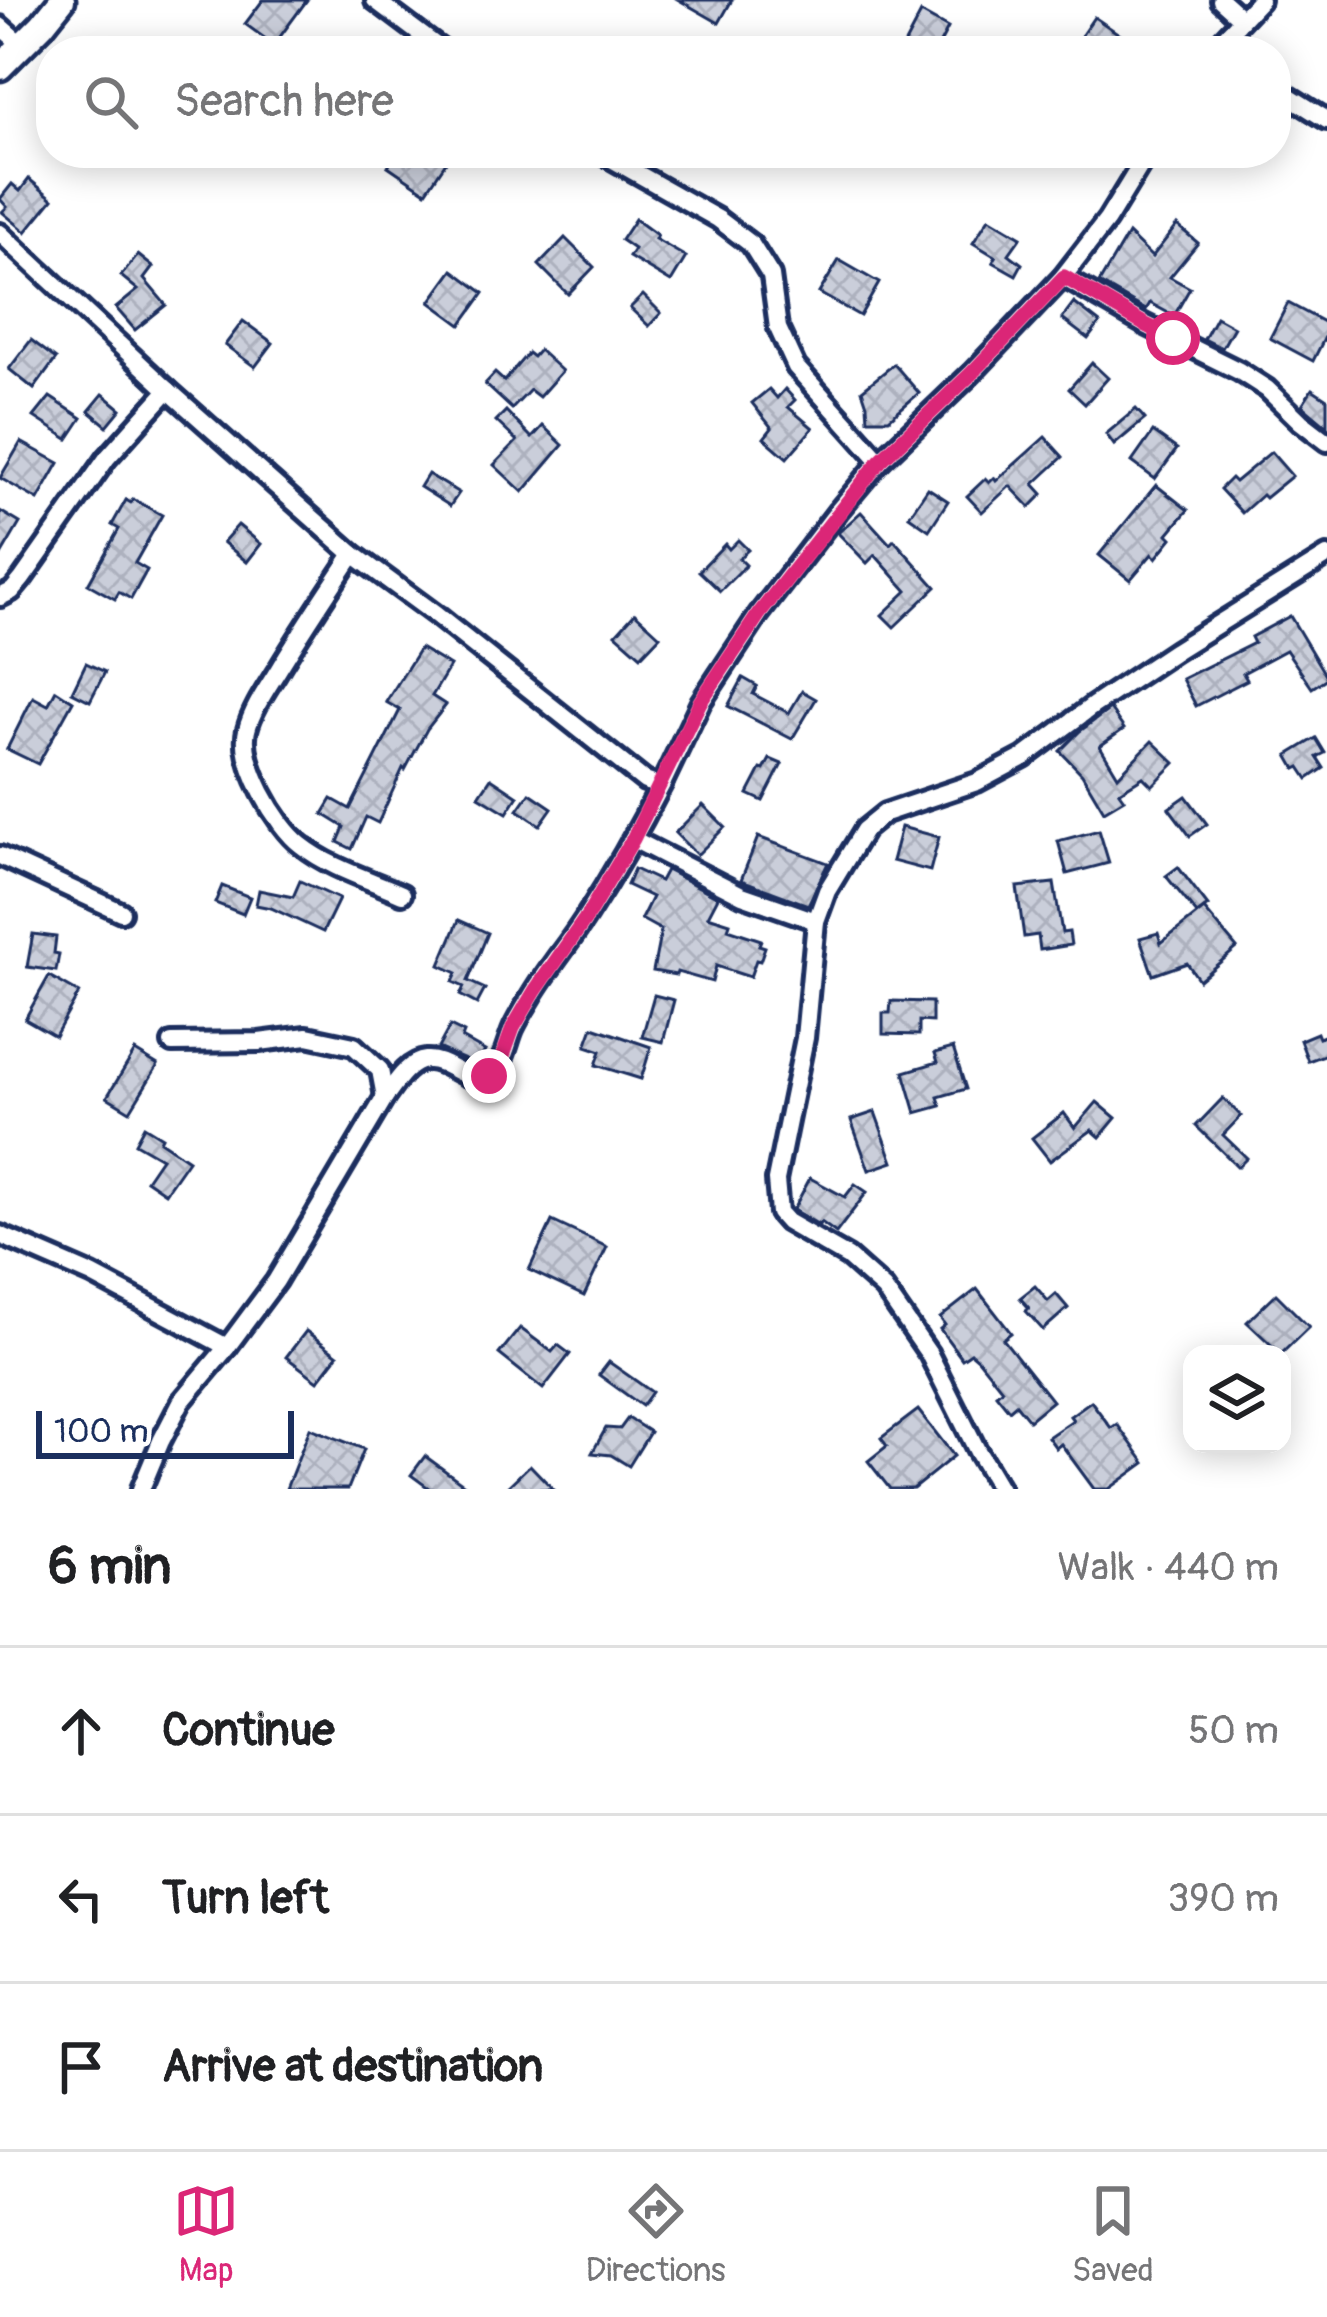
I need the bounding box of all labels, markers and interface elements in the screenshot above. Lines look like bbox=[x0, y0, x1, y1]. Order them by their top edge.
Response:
search box bbox=[36, 36, 1291, 168]
icon: search bbox=[78, 69, 144, 135]
text: Search here bbox=[174, 74, 394, 130]
route start bbox=[1146, 311, 1200, 365]
route end bbox=[462, 1049, 516, 1103]
map controls bbox=[1183, 1345, 1291, 1453]
button: layers bbox=[1183, 1345, 1291, 1453]
scale bar bbox=[36, 1405, 294, 1458]
text: 100 m bbox=[54, 1411, 148, 1452]
text: 6 min bbox=[48, 1535, 171, 1599]
text: Walk · 440 m bbox=[1058, 1543, 1279, 1592]
icon: ahead bbox=[48, 1698, 114, 1764]
text: Continue bbox=[162, 1703, 335, 1759]
text: 50 m bbox=[1188, 1706, 1279, 1755]
icon: left bbox=[48, 1866, 114, 1932]
text: Turn left bbox=[162, 1871, 329, 1927]
text: 390 m bbox=[1167, 1874, 1279, 1923]
icon: arrive bbox=[48, 2034, 114, 2100]
text: Arrive at destination bbox=[162, 2039, 543, 2095]
tab: Map bbox=[173, 2178, 239, 2291]
tab: Directions bbox=[586, 2178, 726, 2291]
tab: Saved bbox=[1072, 2178, 1154, 2291]

